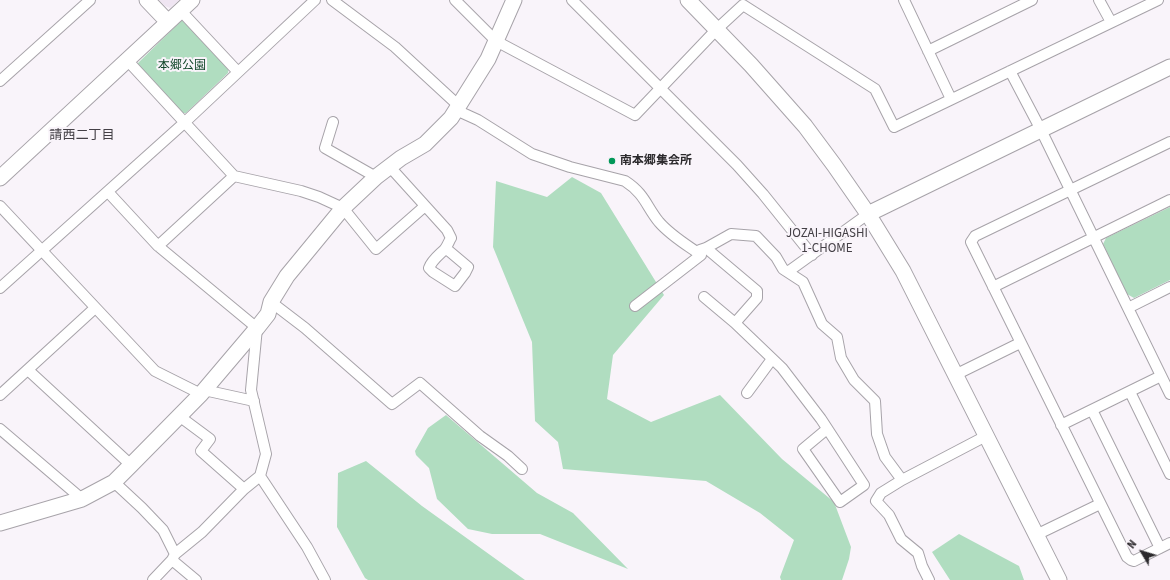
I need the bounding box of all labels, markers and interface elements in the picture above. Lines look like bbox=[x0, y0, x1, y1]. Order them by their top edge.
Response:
park label: 本郷公園 bbox=[158, 59, 206, 73]
district label: 請西二丁目 bbox=[50, 128, 114, 144]
place label: 南本郷集会所 bbox=[620, 154, 692, 168]
marker: 南本郷集会所 bbox=[607, 156, 617, 166]
district label: JOZAI-HIGASHI 1-CHOME bbox=[780, 226, 874, 257]
north arrow bbox=[1122, 532, 1162, 572]
text: N bbox=[1124, 537, 1140, 552]

